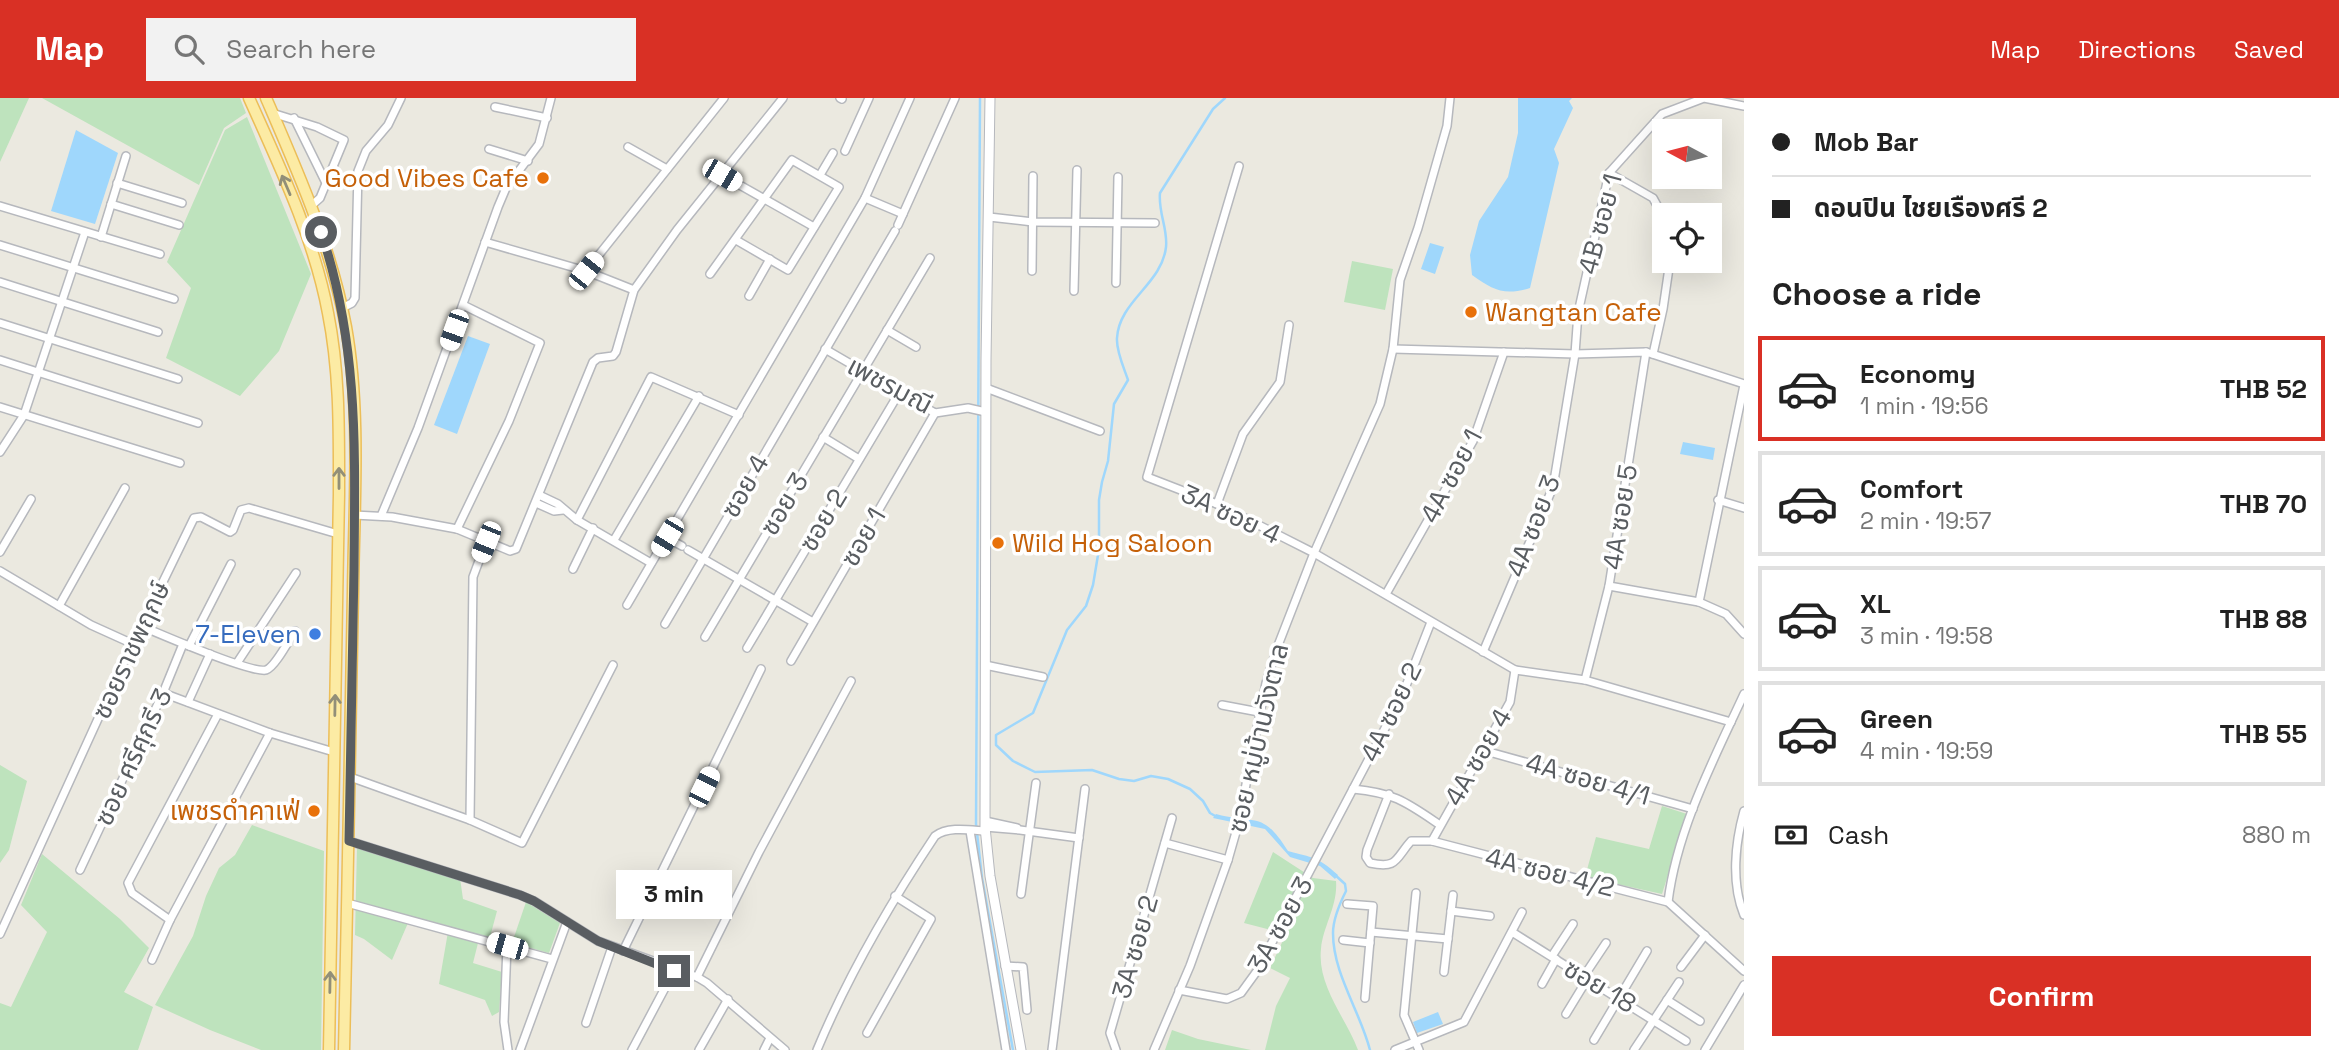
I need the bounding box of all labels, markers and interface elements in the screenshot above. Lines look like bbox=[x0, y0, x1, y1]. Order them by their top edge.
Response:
search box bbox=[146, 18, 636, 81]
text: Map bbox=[35, 28, 104, 70]
icon: search bbox=[170, 30, 208, 68]
text: Search here bbox=[226, 32, 376, 66]
text: Map bbox=[1990, 34, 2040, 65]
text: Directions bbox=[2078, 34, 2196, 65]
text: Saved bbox=[2234, 34, 2304, 65]
north arrow bbox=[1652, 119, 1722, 189]
map controls bbox=[1652, 119, 1722, 273]
text: Mob Bar bbox=[1814, 125, 1919, 159]
car bbox=[699, 155, 746, 195]
place label: Good Vibes Cafe bbox=[325, 161, 529, 195]
marker: Good Vibes Cafe bbox=[535, 170, 551, 186]
street label: 4B ซอย 1 bbox=[1570, 170, 1630, 278]
one-way arrow bbox=[279, 174, 292, 196]
text: ดอนปิน ไชยเรืองศรี 2 bbox=[1814, 191, 2048, 225]
button: locate bbox=[1652, 203, 1722, 273]
route start bbox=[305, 216, 337, 248]
car bbox=[565, 248, 608, 294]
text: Choose a ride bbox=[1772, 274, 1982, 314]
place label: Wangtan Cafe bbox=[1485, 295, 1662, 329]
marker: Wangtan Cafe bbox=[1463, 304, 1479, 320]
car bbox=[437, 307, 472, 353]
street label: เพชรมณี bbox=[841, 348, 939, 422]
icon: car bbox=[1776, 357, 1839, 420]
text: Economy bbox=[1860, 357, 1976, 391]
text: THB 52 bbox=[2220, 372, 2307, 406]
text: 1 min · 19:56 bbox=[1860, 391, 1989, 421]
street label: 4A ซอย 1 bbox=[1412, 423, 1490, 529]
street label: ซอย 4 bbox=[713, 448, 777, 524]
street label: 4A ซอย 5 bbox=[1595, 462, 1645, 572]
street label: ซอย 3 bbox=[752, 466, 816, 542]
one-way arrow bbox=[332, 467, 346, 490]
street label: 4A ซอย 3 bbox=[1498, 470, 1568, 582]
icon: car bbox=[1776, 472, 1839, 535]
text: Comfort bbox=[1860, 472, 1963, 506]
street label: 3A ซอย 4 bbox=[1176, 476, 1286, 552]
street label: ซอย 2 bbox=[791, 482, 855, 558]
text: THB 70 bbox=[2220, 487, 2307, 521]
street label: ซอย 1 bbox=[833, 501, 893, 573]
text: 2 min · 19:57 bbox=[1860, 506, 1991, 536]
car bbox=[648, 514, 687, 560]
car bbox=[469, 519, 504, 565]
place label: Wild Hog Saloon bbox=[1012, 526, 1213, 560]
marker: Wild Hog Saloon bbox=[990, 535, 1006, 551]
street label: ซอยราชพฤกษ์ bbox=[84, 576, 178, 724]
icon: car bbox=[1776, 587, 1839, 650]
text: XL bbox=[1860, 587, 1891, 621]
text: THB 88 bbox=[2220, 602, 2307, 636]
place label: 7-Eleven bbox=[195, 617, 301, 651]
text: 3 min · 19:58 bbox=[1860, 621, 1993, 651]
marker: 7-Eleven bbox=[307, 626, 323, 642]
street label: ซอย หมู่บ้านวังตาล bbox=[1220, 640, 1296, 836]
street label: 4A ซอย 2 bbox=[1352, 657, 1430, 767]
street label: ซอย ศรีศุกรี 3 bbox=[86, 683, 180, 831]
one-way arrow bbox=[328, 694, 342, 717]
street label: 4A ซอย 4 bbox=[1437, 702, 1519, 812]
icon: car bbox=[1776, 702, 1839, 765]
text: Green bbox=[1860, 702, 1933, 736]
text: THB 55 bbox=[2220, 717, 2307, 751]
text: 4 min · 19:59 bbox=[1860, 736, 1993, 766]
street label: 4A ซอย 4/1 bbox=[1522, 745, 1654, 813]
car bbox=[686, 764, 723, 810]
place label: เพชรดำคาเฟ่ bbox=[170, 794, 300, 828]
marker: เพชรดำคาเฟ่ bbox=[306, 803, 322, 819]
icon: cash bbox=[1772, 816, 1810, 854]
text: Cash bbox=[1828, 818, 1889, 852]
text: 880 m bbox=[2242, 820, 2311, 850]
street label: 4A ซอย 4/2 bbox=[1482, 840, 1618, 904]
callout: 3 min bbox=[616, 870, 732, 918]
street label: 3A ซอย 3 bbox=[1240, 871, 1320, 979]
text: 3 min bbox=[644, 879, 704, 909]
street label: 3A ซอย 2 bbox=[1104, 892, 1166, 1002]
car bbox=[484, 930, 531, 962]
street label: ซอย 18 bbox=[1558, 951, 1642, 1021]
route end bbox=[658, 955, 690, 987]
button: Confirm bbox=[1772, 956, 2311, 1036]
one-way arrow bbox=[323, 971, 337, 994]

